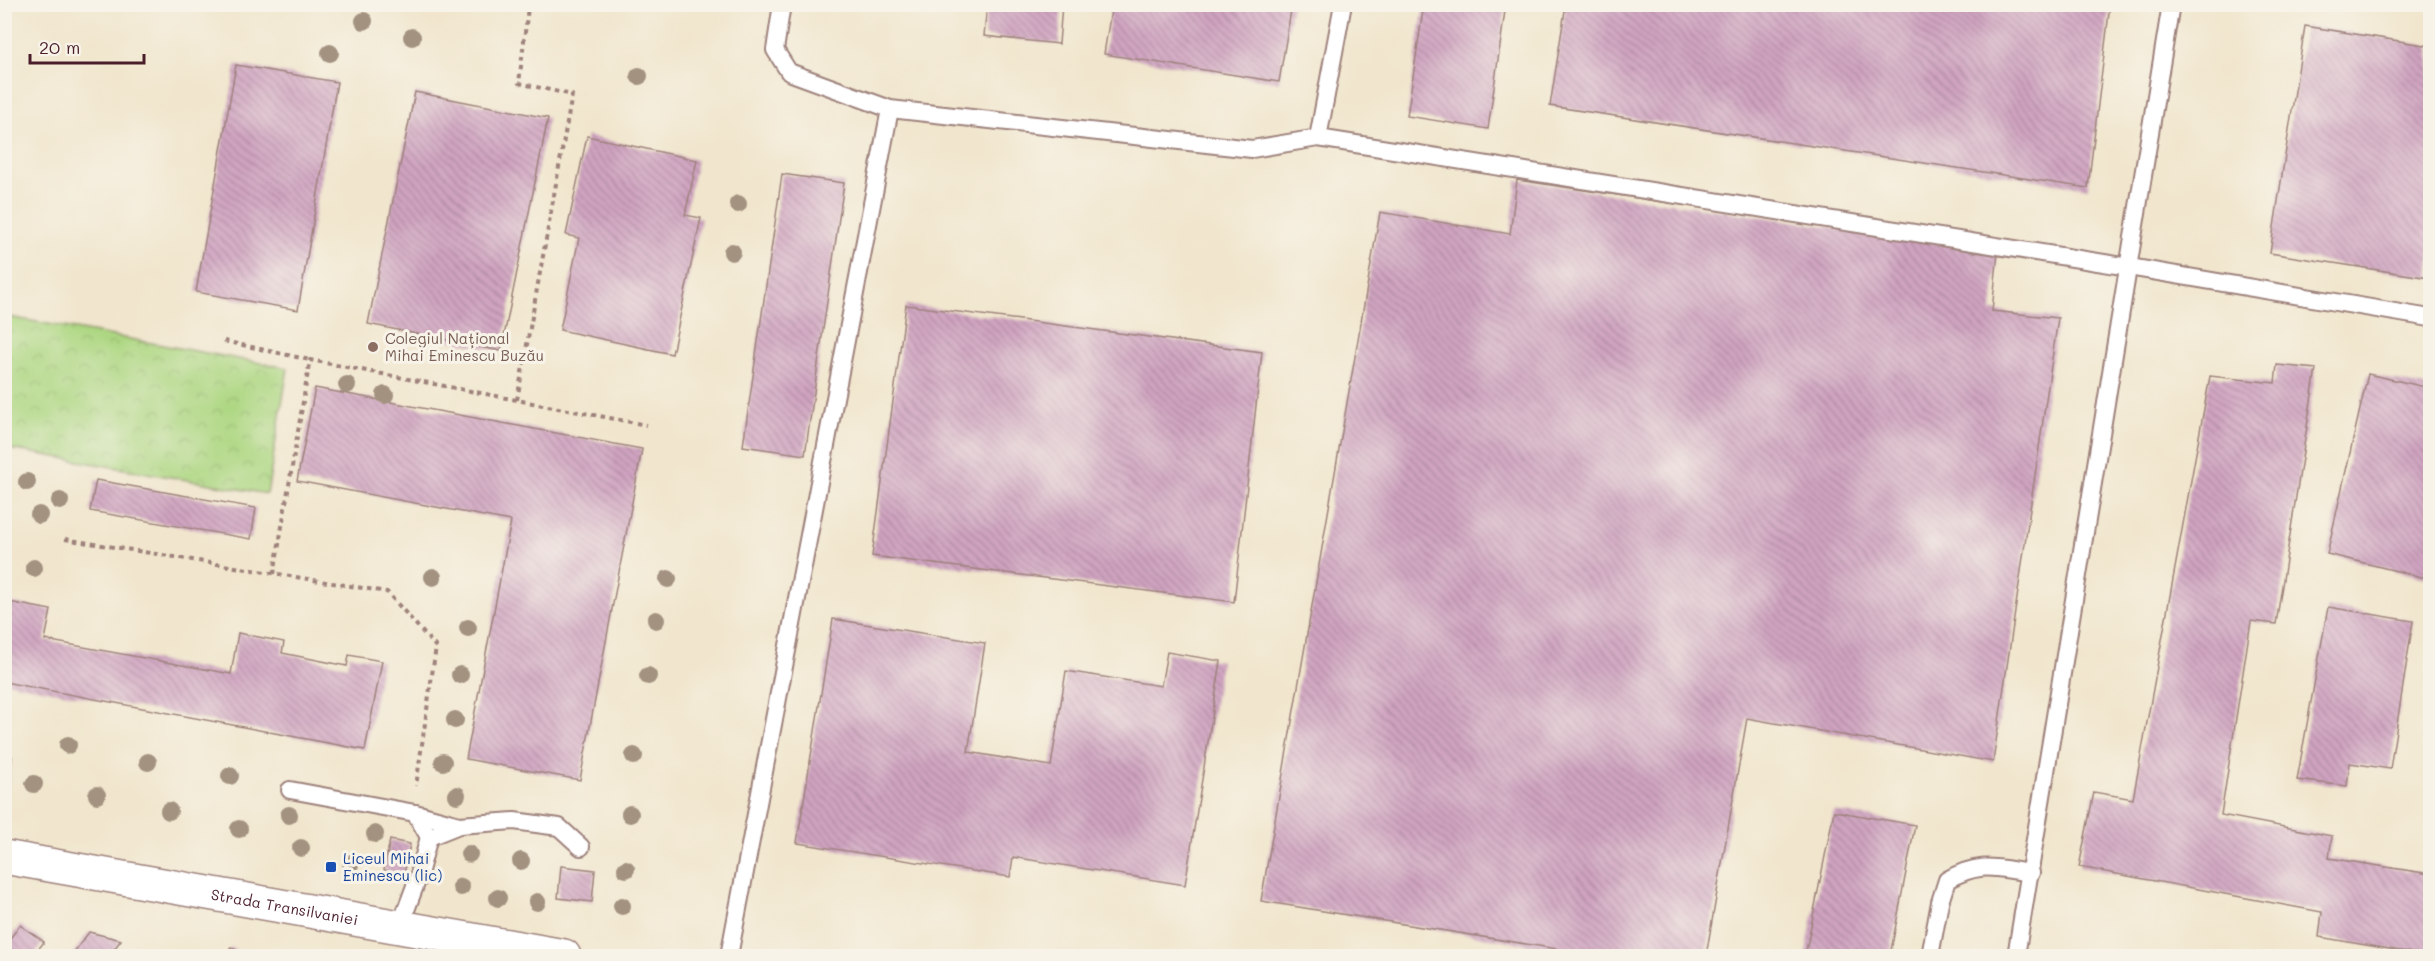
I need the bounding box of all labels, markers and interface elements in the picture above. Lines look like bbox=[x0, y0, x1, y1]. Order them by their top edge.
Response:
scale bar bbox=[30, 27, 144, 65]
text: 20 m bbox=[39, 35, 80, 59]
place label: Colegiul Național Mihai Eminescu Buzău bbox=[385, 328, 544, 365]
marker: Colegiul Național Mihai Eminescu Buzău bbox=[366, 340, 380, 354]
place label: Liceul Mihai Eminescu (lic) bbox=[343, 848, 442, 885]
marker: Liceul Mihai Eminescu (lic) bbox=[324, 860, 338, 874]
street label: Strada Transilvaniei bbox=[210, 884, 360, 929]

